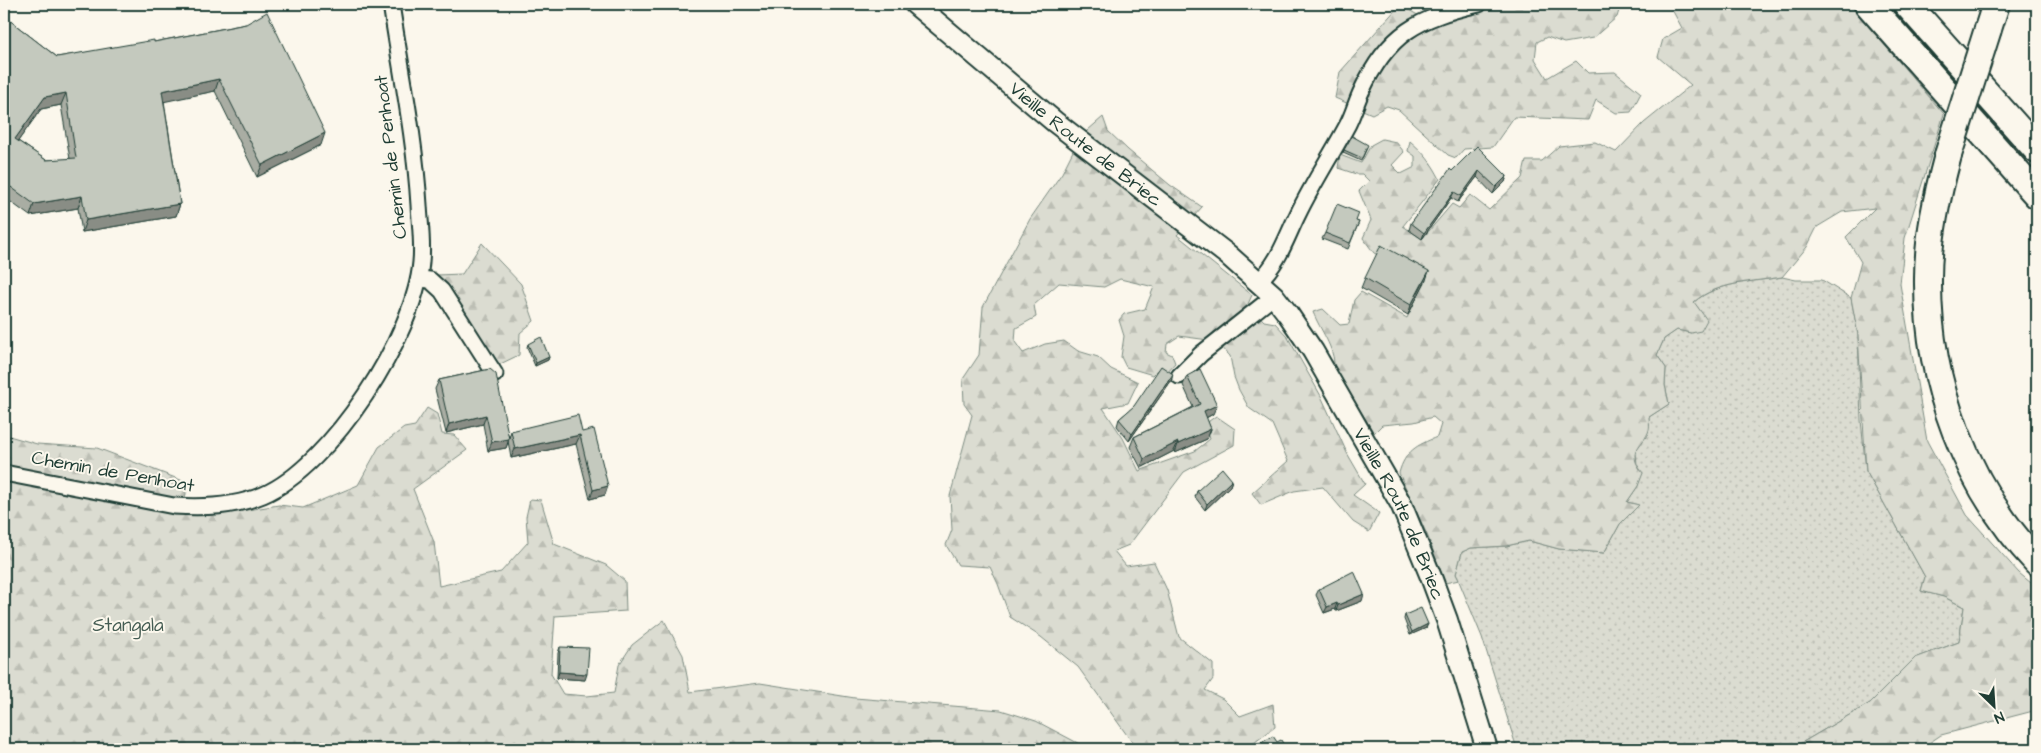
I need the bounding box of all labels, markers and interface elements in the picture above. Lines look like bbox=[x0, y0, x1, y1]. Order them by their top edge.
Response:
street label: Chemin de Penhoat bbox=[368, 73, 414, 240]
street label: Vieille Route de Briec bbox=[1003, 75, 1168, 213]
street label: Vieille Route de Briec bbox=[1346, 423, 1452, 604]
street label: Chemin de Penhoat bbox=[29, 444, 197, 500]
park label: Stangala bbox=[92, 612, 164, 640]
north arrow bbox=[1968, 680, 2018, 730]
text: N bbox=[1991, 706, 2007, 728]

